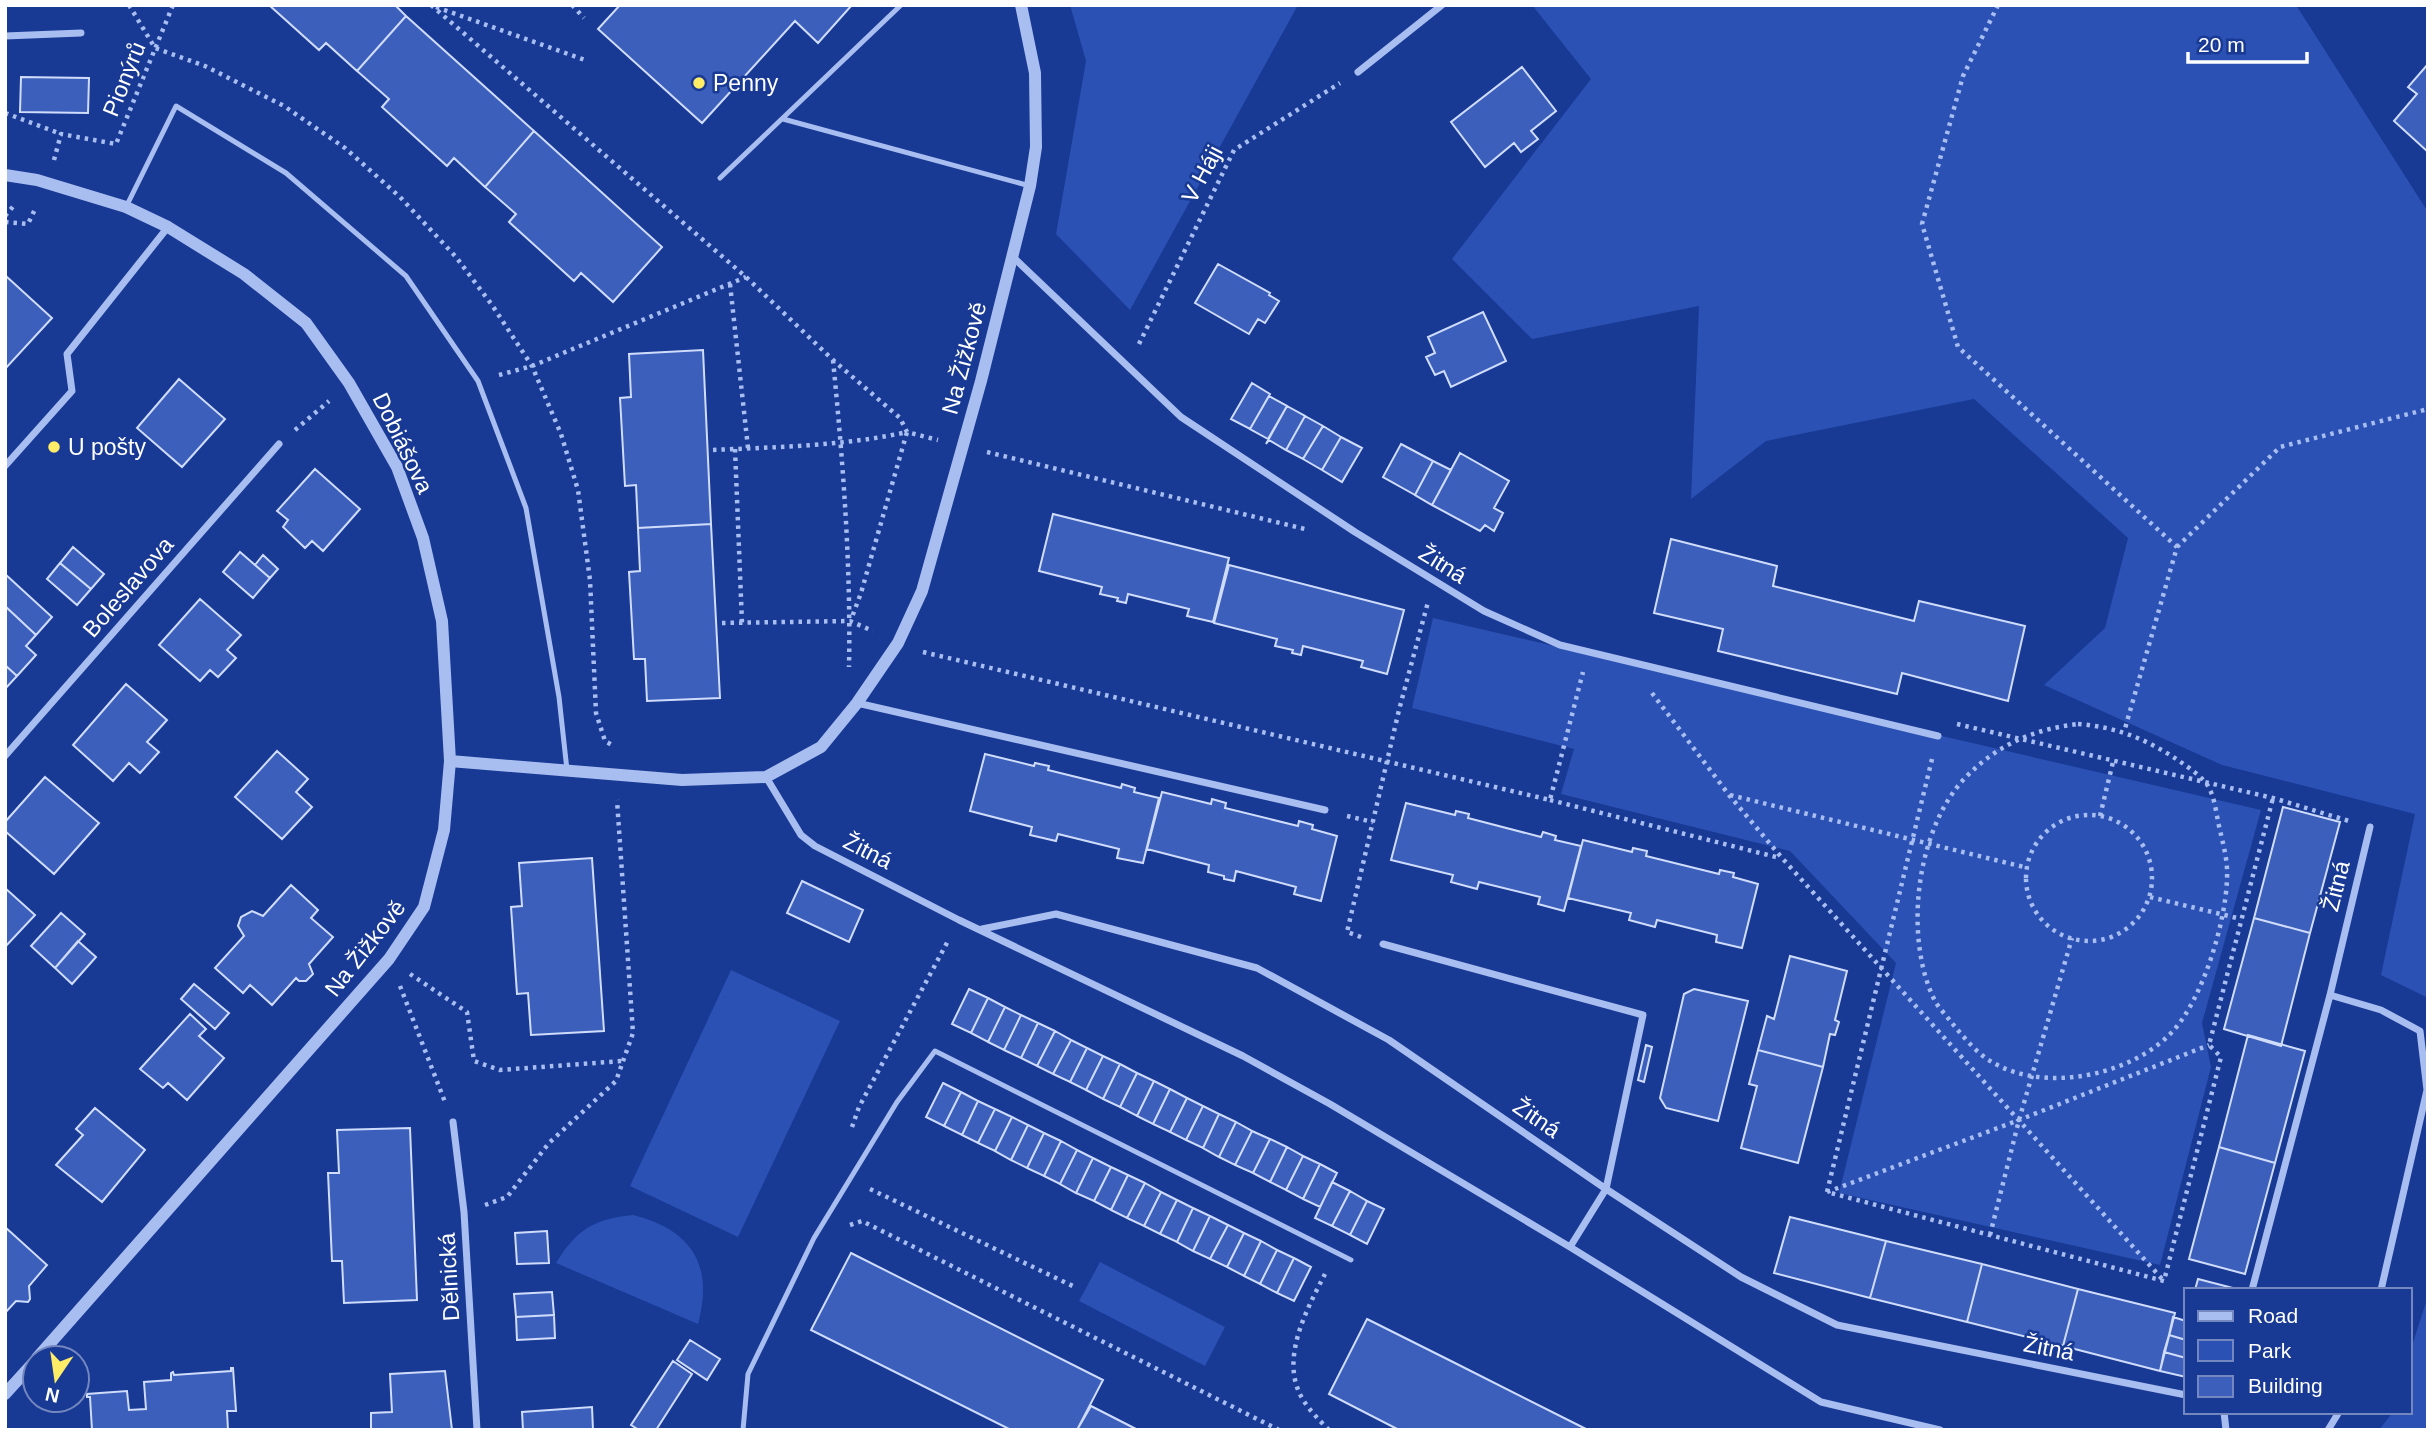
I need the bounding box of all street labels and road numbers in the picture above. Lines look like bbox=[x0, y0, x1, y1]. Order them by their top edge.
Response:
street label: Pionýrů bbox=[97, 38, 151, 120]
street label: V Háji bbox=[1176, 141, 1228, 207]
street label: Na Žižkově bbox=[937, 299, 991, 417]
street label: Dobiášova bbox=[367, 388, 439, 498]
street label: Boleslavova bbox=[78, 532, 179, 642]
street label: Žitná bbox=[1414, 539, 1472, 589]
street label: Žitná bbox=[839, 828, 897, 874]
street label: Žitná bbox=[2317, 858, 2355, 914]
street label: Na Žižkově bbox=[319, 895, 411, 1001]
street label: Žitná bbox=[1509, 1093, 1566, 1143]
street label: Dělnická bbox=[434, 1232, 464, 1322]
street label: Žitná bbox=[2021, 1330, 2077, 1366]

